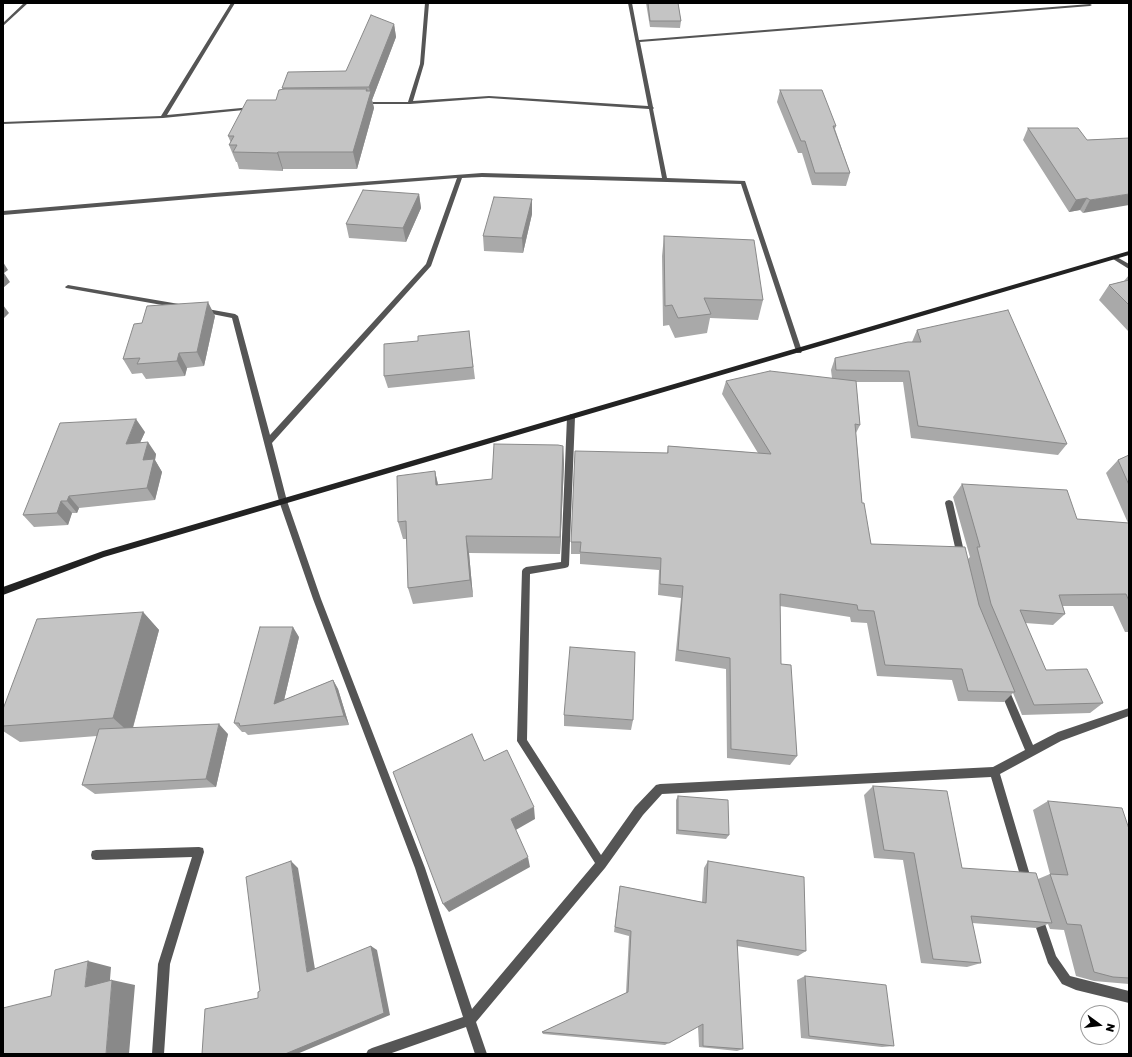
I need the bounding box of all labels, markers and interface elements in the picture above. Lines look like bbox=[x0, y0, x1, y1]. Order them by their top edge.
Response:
north arrow bbox=[1080, 1005, 1120, 1045]
text: N bbox=[1104, 1022, 1118, 1034]

